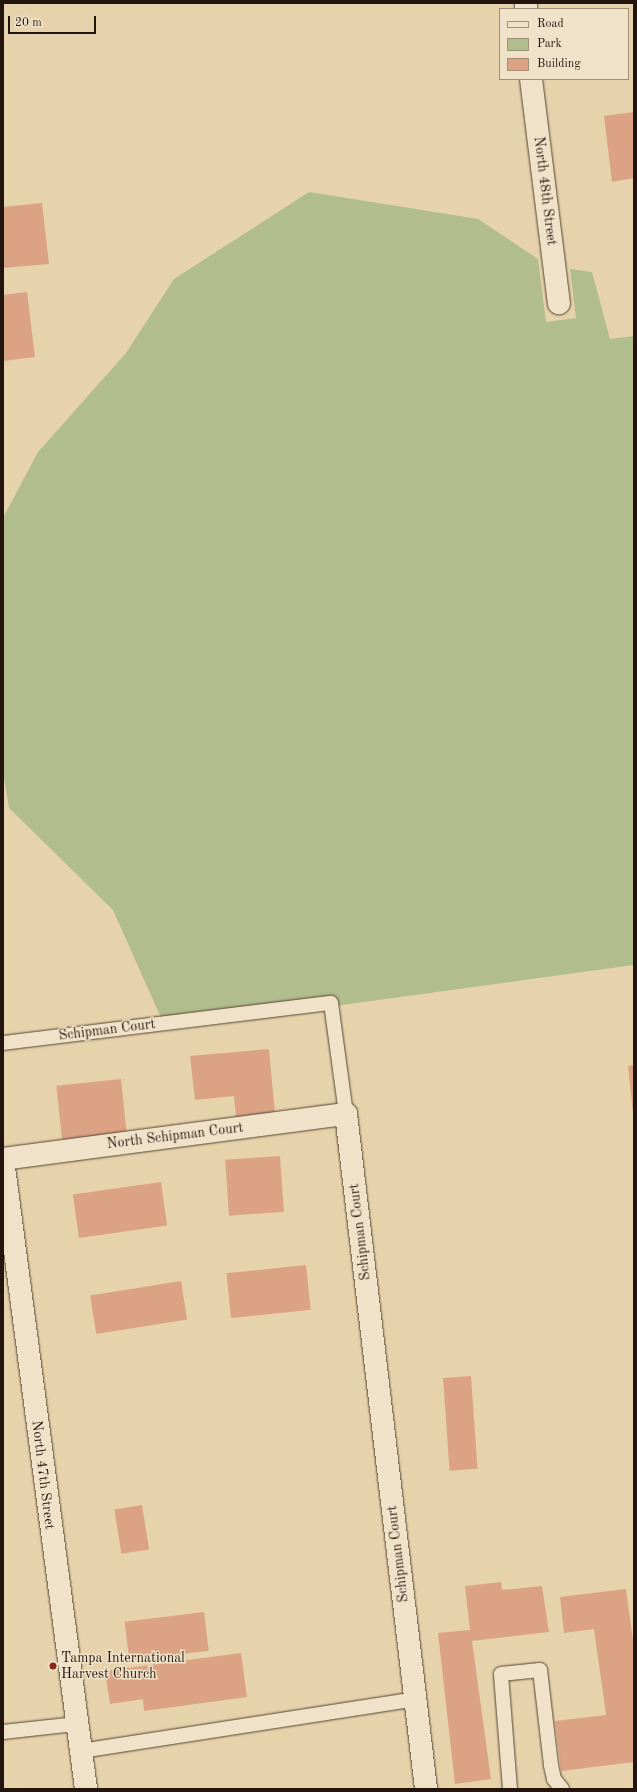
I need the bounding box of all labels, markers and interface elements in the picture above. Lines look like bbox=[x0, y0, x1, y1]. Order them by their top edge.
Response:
scale bar bbox=[10, 8, 98, 34]
legend bbox=[499, 8, 629, 80]
text: 20 m bbox=[15, 17, 42, 29]
text: Road bbox=[537, 18, 564, 30]
text: Park bbox=[537, 38, 562, 50]
text: Building bbox=[537, 58, 581, 70]
street label: North 48th Street bbox=[530, 136, 560, 246]
street label: Schipman Court bbox=[58, 1016, 156, 1044]
street label: North Schipman Court bbox=[106, 1119, 244, 1153]
street label: Schipman Court bbox=[346, 1183, 374, 1281]
street label: North 47th Street bbox=[28, 1420, 58, 1530]
street label: Schipman Court bbox=[384, 1505, 412, 1603]
place label: Tampa International Harvest Church bbox=[61, 1650, 185, 1682]
marker: Tampa International Harvest Church bbox=[48, 1661, 58, 1671]

